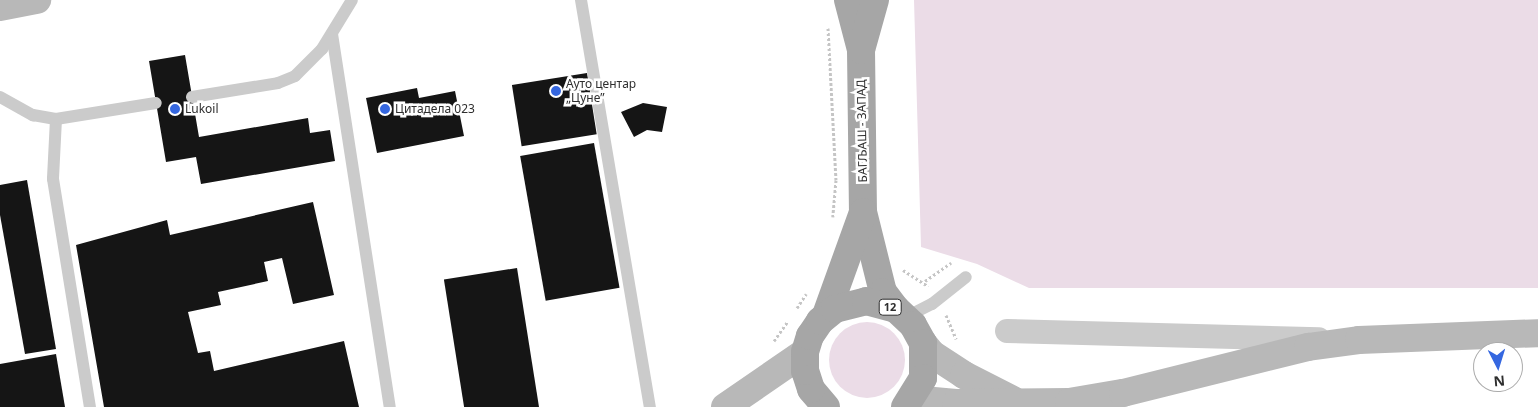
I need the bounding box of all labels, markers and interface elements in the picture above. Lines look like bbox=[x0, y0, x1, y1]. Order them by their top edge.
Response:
place label: Ауто центар „Цуне” bbox=[566, 77, 636, 105]
street label: БАГЉАШ - ЗАПАД bbox=[854, 79, 870, 183]
marker: Ауто центар „Цуне” bbox=[550, 85, 562, 97]
place label: Lukoil bbox=[185, 102, 219, 116]
place label: Цитадела 023 bbox=[395, 102, 475, 116]
marker: Lukoil bbox=[169, 103, 181, 115]
marker: Цитадела 023 bbox=[379, 103, 391, 115]
road number: 12 bbox=[878, 298, 902, 316]
north arrow bbox=[1473, 342, 1523, 392]
text: N bbox=[1493, 371, 1506, 391]

